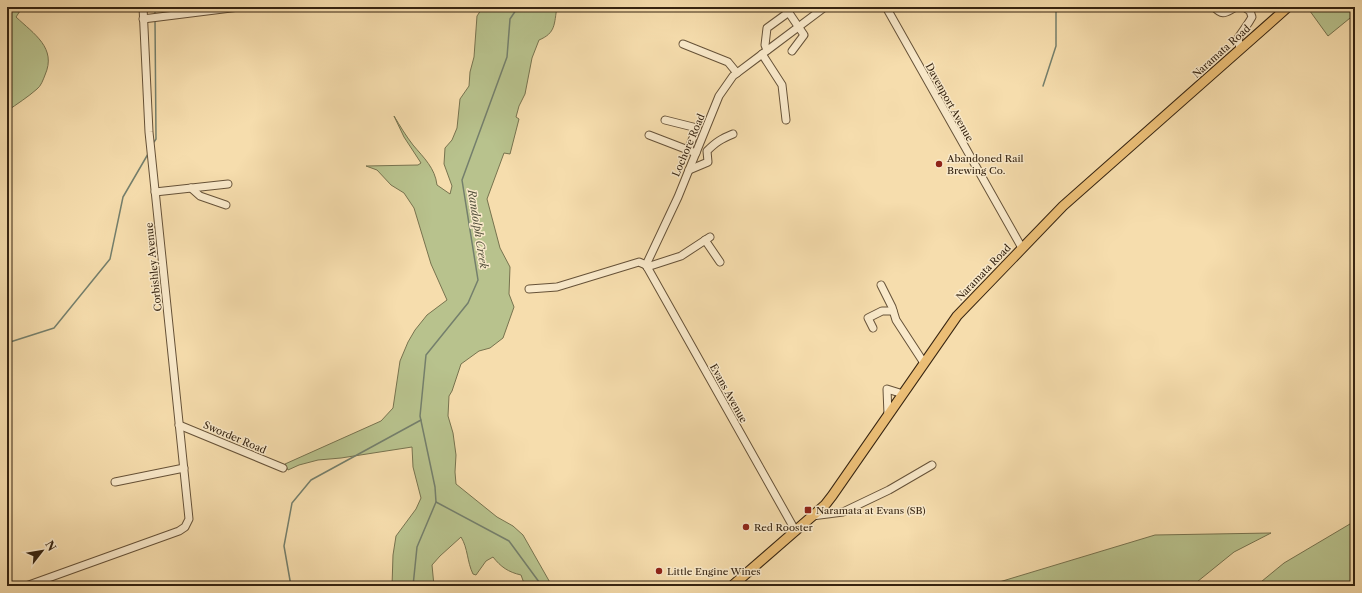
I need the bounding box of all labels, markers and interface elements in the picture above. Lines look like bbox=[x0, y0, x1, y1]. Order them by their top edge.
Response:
street label: Naramata Road bbox=[1190, 22, 1253, 81]
street label: Davenport Avenue bbox=[923, 61, 977, 144]
street label: Lochore Road bbox=[669, 112, 708, 179]
place label: Abandoned Rail Brewing Co. bbox=[946, 152, 1023, 177]
marker: Abandoned Rail Brewing Co. bbox=[934, 159, 944, 169]
water label: Randolph Creek bbox=[465, 187, 491, 270]
street label: Corbishley Avenue bbox=[142, 222, 165, 312]
street label: Naramata Road bbox=[953, 241, 1014, 303]
street label: Evans Avenue bbox=[707, 361, 750, 425]
street label: Sworder Road bbox=[201, 418, 268, 457]
place label: Naramata at Evans (SB) bbox=[816, 504, 925, 517]
marker: Naramata at Evans (SB) bbox=[803, 505, 813, 515]
place label: Red Rooster bbox=[754, 521, 814, 534]
marker: Red Rooster bbox=[741, 522, 751, 532]
north arrow bbox=[22, 531, 62, 571]
text: N bbox=[42, 538, 59, 554]
place label: Little Engine Wines bbox=[667, 565, 761, 578]
marker: Little Engine Wines bbox=[654, 566, 664, 576]

